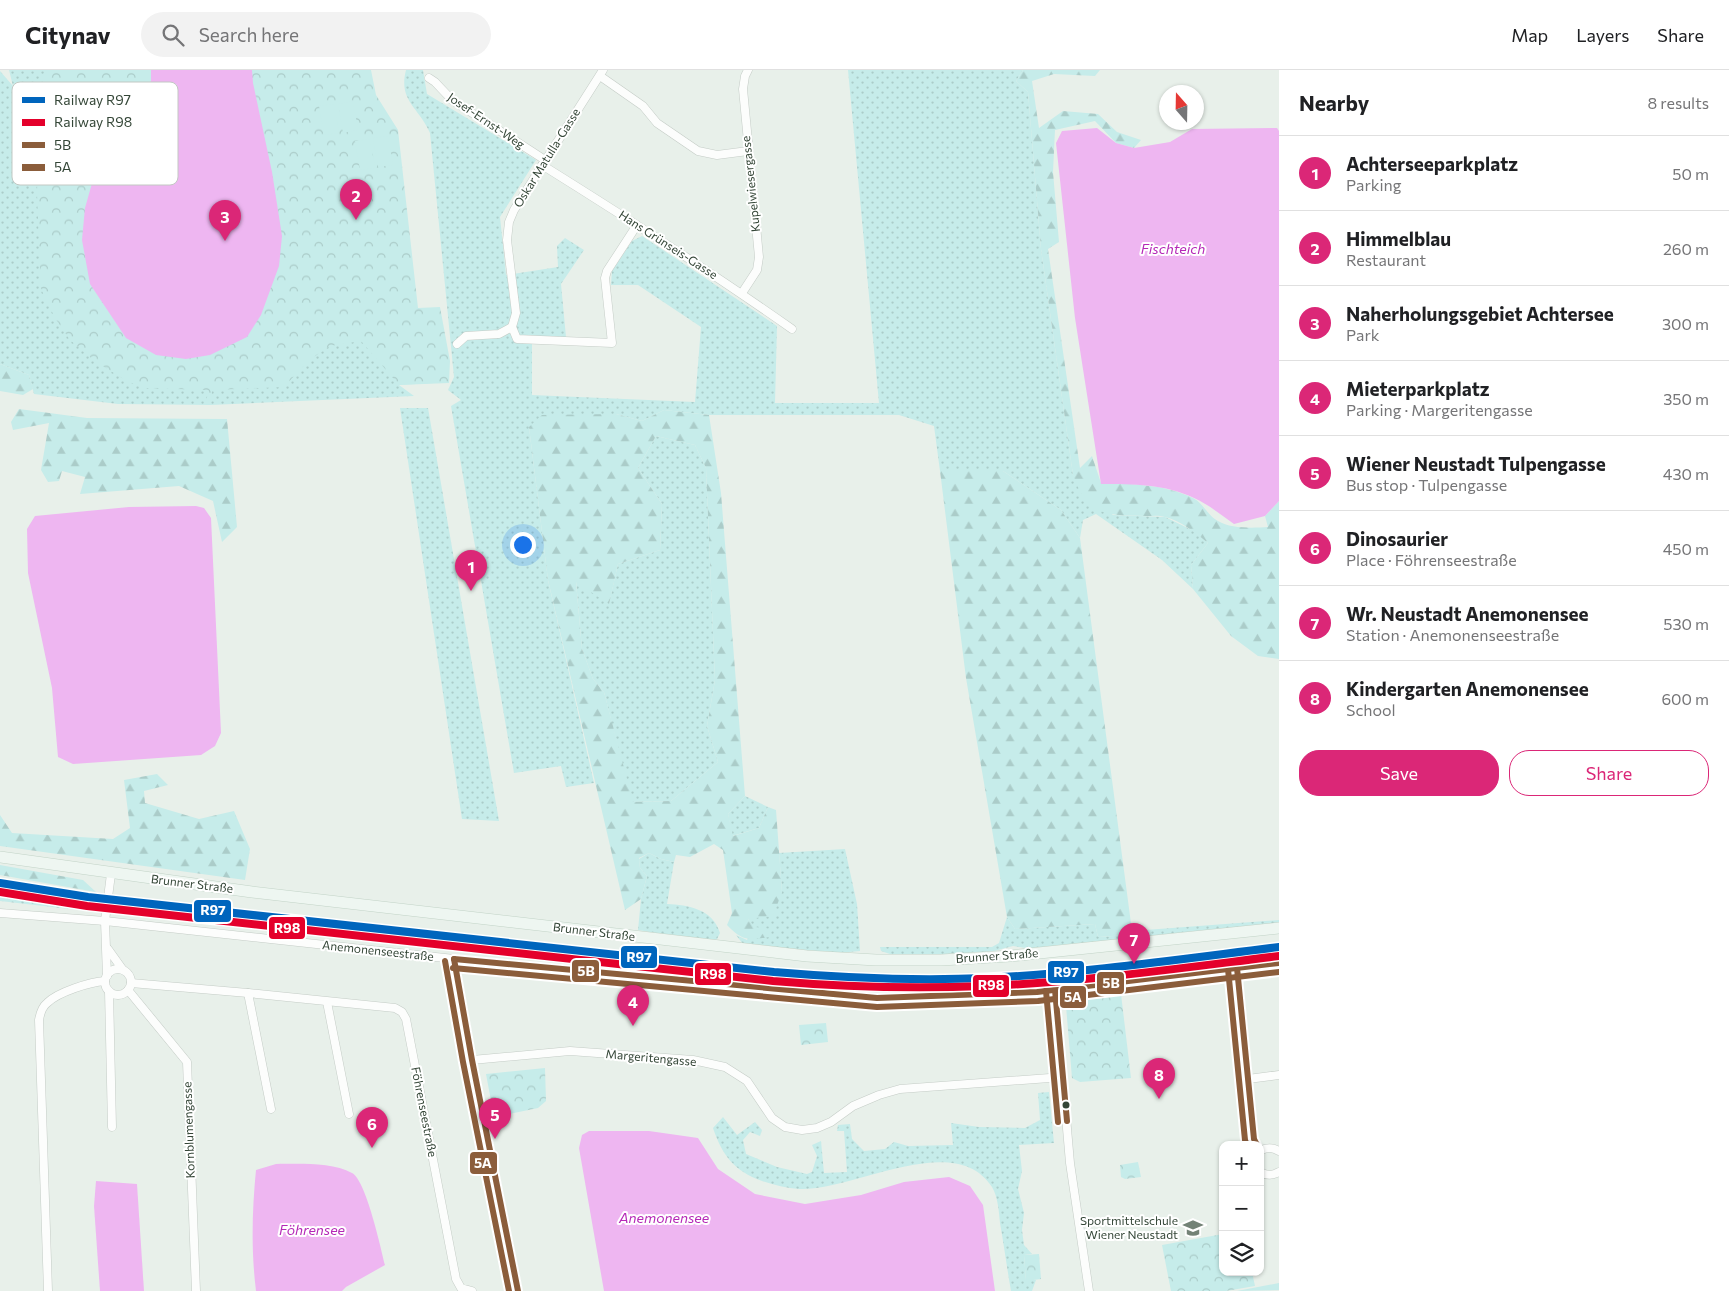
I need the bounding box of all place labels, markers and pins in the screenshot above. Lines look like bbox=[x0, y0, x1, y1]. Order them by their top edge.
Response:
pin: 2 bbox=[340, 179, 372, 220]
pin: 3 bbox=[209, 200, 241, 241]
pin: 1 bbox=[455, 550, 487, 591]
pin: 7 bbox=[1118, 923, 1150, 964]
pin: 4 bbox=[617, 985, 649, 1026]
pin: 8 bbox=[1143, 1058, 1175, 1099]
pin: 5 bbox=[479, 1098, 511, 1139]
unlabelled marker bbox=[1061, 1100, 1071, 1110]
pin: 6 bbox=[356, 1107, 388, 1148]
place label: Sportmittelschule Wiener Neustadt bbox=[1080, 1213, 1178, 1241]
school or university icon: Sportmittelschule Wiener Neustadt bbox=[1182, 1217, 1204, 1239]

